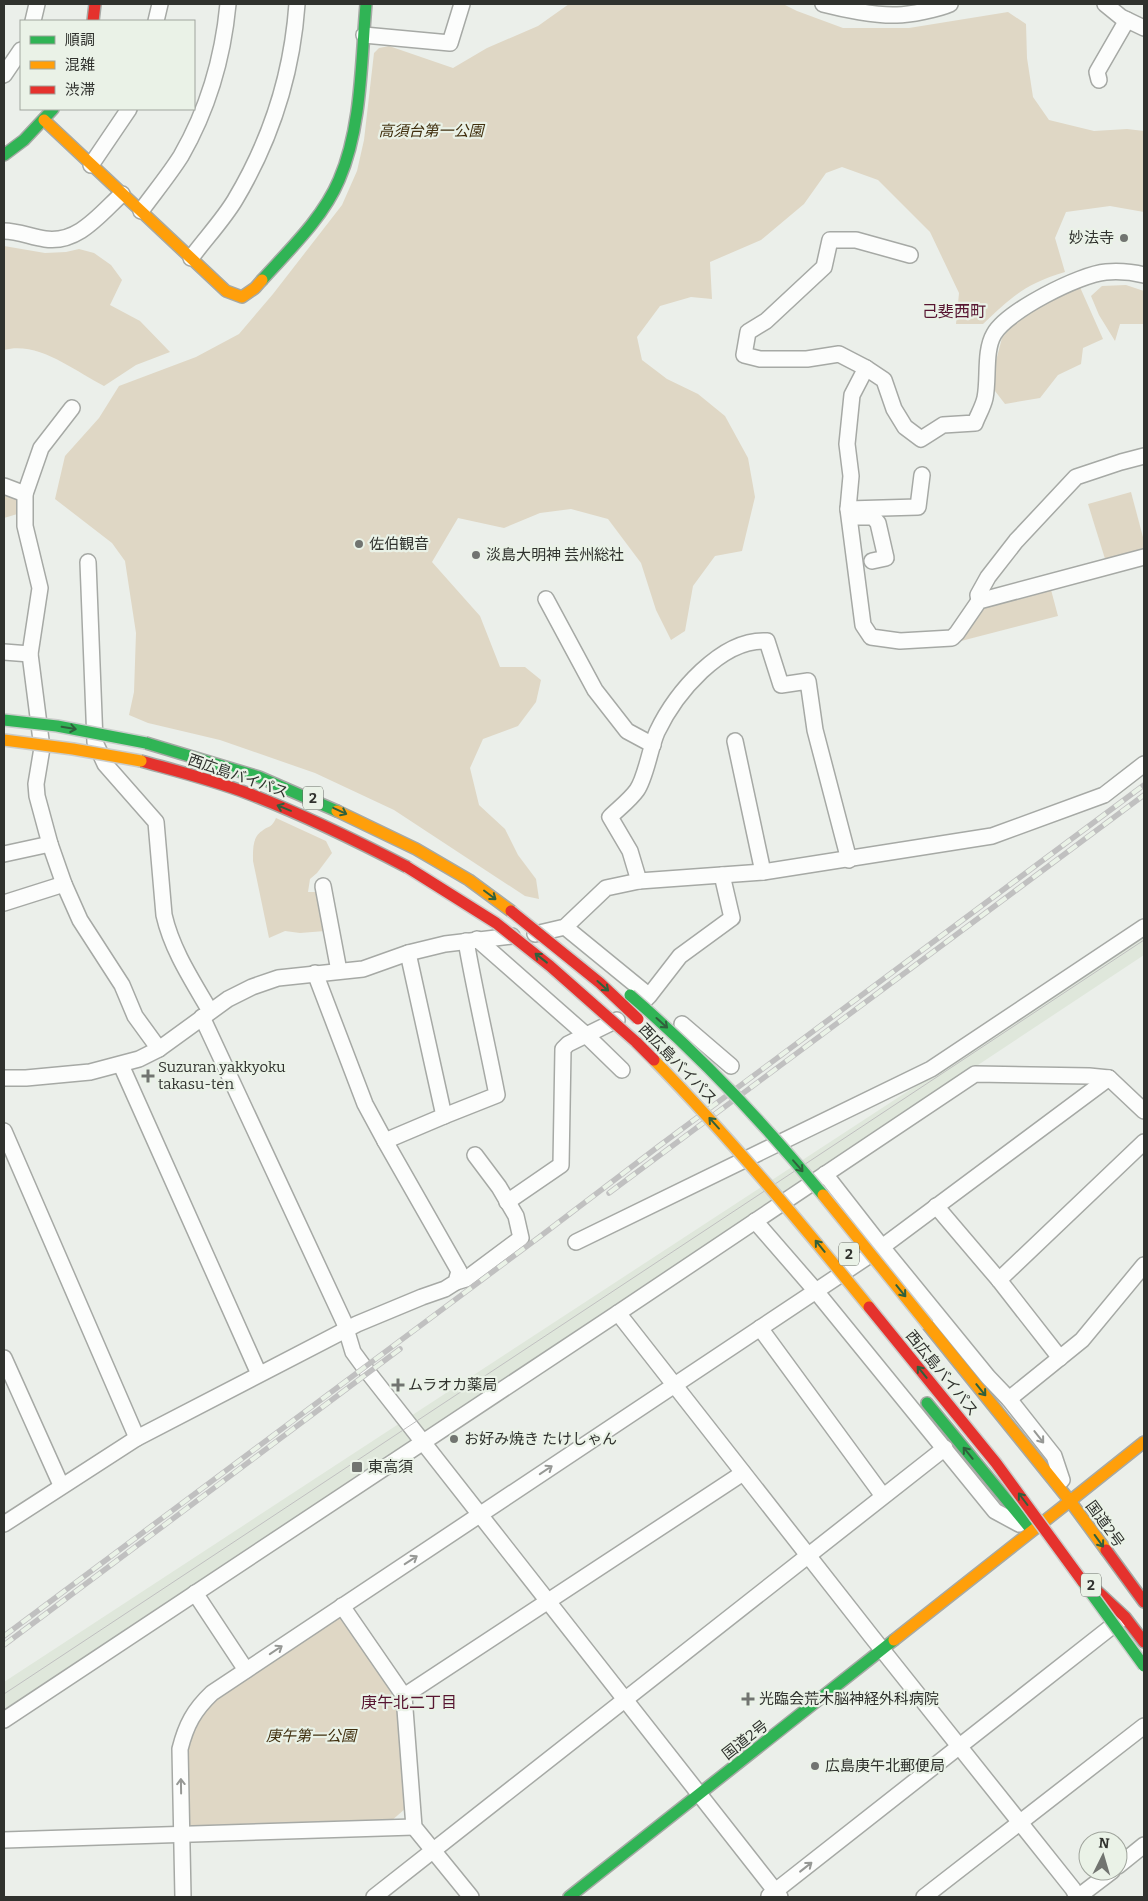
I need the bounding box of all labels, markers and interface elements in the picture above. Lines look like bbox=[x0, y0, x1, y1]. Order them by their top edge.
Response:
legend bbox=[20, 20, 195, 110]
text: 順調 bbox=[65, 31, 95, 49]
text: 混雑 bbox=[65, 56, 95, 74]
text: 渋滞 bbox=[65, 81, 95, 99]
park label: 高須台第一公園 bbox=[378, 122, 485, 140]
place label: 妙法寺 bbox=[1069, 229, 1114, 247]
marker: 妙法寺 bbox=[1118, 232, 1130, 244]
district label: 己斐西町 bbox=[922, 302, 986, 321]
place label: 佐伯観音 bbox=[369, 535, 429, 553]
marker: 佐伯観音 bbox=[353, 538, 365, 550]
place label: 淡島大明神 芸州総社 bbox=[486, 546, 624, 564]
marker: 淡島大明神 芸州総社 bbox=[470, 549, 482, 561]
one-way arrow bbox=[61, 724, 77, 734]
street label: 西広島バイパス bbox=[186, 750, 290, 802]
road number: 2 bbox=[303, 786, 323, 810]
one-way arrow bbox=[277, 803, 292, 812]
one-way arrow bbox=[332, 807, 347, 816]
one-way arrow bbox=[483, 890, 496, 901]
one-way arrow bbox=[534, 953, 547, 964]
one-way arrow bbox=[596, 980, 609, 992]
one-way arrow bbox=[656, 1017, 669, 1029]
street label: 西広島バイパス bbox=[635, 1020, 721, 1108]
place label: Suzuran yakkyoku takasu-ten bbox=[158, 1058, 286, 1093]
marker: Suzuran yakkyoku takasu-ten bbox=[142, 1070, 154, 1082]
one-way arrow bbox=[708, 1117, 719, 1130]
one-way arrow bbox=[792, 1159, 803, 1172]
one-way arrow bbox=[814, 1240, 825, 1253]
road number: 2 bbox=[839, 1242, 859, 1266]
one-way arrow bbox=[896, 1285, 907, 1298]
street label: 西広島バイパス bbox=[902, 1327, 982, 1419]
one-way arrow bbox=[917, 1366, 928, 1379]
place label: ムラオカ薬局 bbox=[408, 1376, 497, 1394]
marker: ムラオカ薬局 bbox=[392, 1379, 404, 1391]
one-way arrow bbox=[975, 1383, 986, 1396]
place label: お好み焼き たけしゃん bbox=[464, 1430, 617, 1448]
one-way arrow bbox=[1033, 1430, 1044, 1443]
marker: お好み焼き たけしゃん bbox=[448, 1433, 460, 1445]
one-way arrow bbox=[963, 1447, 974, 1460]
place label: 東高須 bbox=[368, 1458, 413, 1476]
marker: 東高須 bbox=[350, 1460, 364, 1474]
one-way arrow bbox=[539, 1465, 553, 1475]
one-way arrow bbox=[1018, 1493, 1029, 1506]
street label: 国道2号 bbox=[1082, 1497, 1128, 1551]
one-way arrow bbox=[1094, 1534, 1104, 1548]
one-way arrow bbox=[404, 1555, 418, 1565]
road number: 2 bbox=[1081, 1574, 1101, 1596]
one-way arrow bbox=[268, 1645, 282, 1655]
place label: 光臨会荒木脳神経外科病院 bbox=[759, 1690, 939, 1708]
marker: 光臨会荒木脳神経外科病院 bbox=[741, 1692, 755, 1706]
district label: 庚午北二丁目 bbox=[361, 1693, 457, 1712]
street label: 国道2号 bbox=[719, 1717, 771, 1763]
park label: 庚午第一公園 bbox=[266, 1727, 358, 1745]
place label: 広島庚午北郵便局 bbox=[825, 1757, 945, 1775]
marker: 広島庚午北郵便局 bbox=[809, 1760, 821, 1772]
one-way arrow bbox=[176, 1779, 186, 1795]
north arrow bbox=[1078, 1831, 1128, 1881]
text: N bbox=[1098, 1835, 1110, 1853]
one-way arrow bbox=[799, 1862, 813, 1872]

